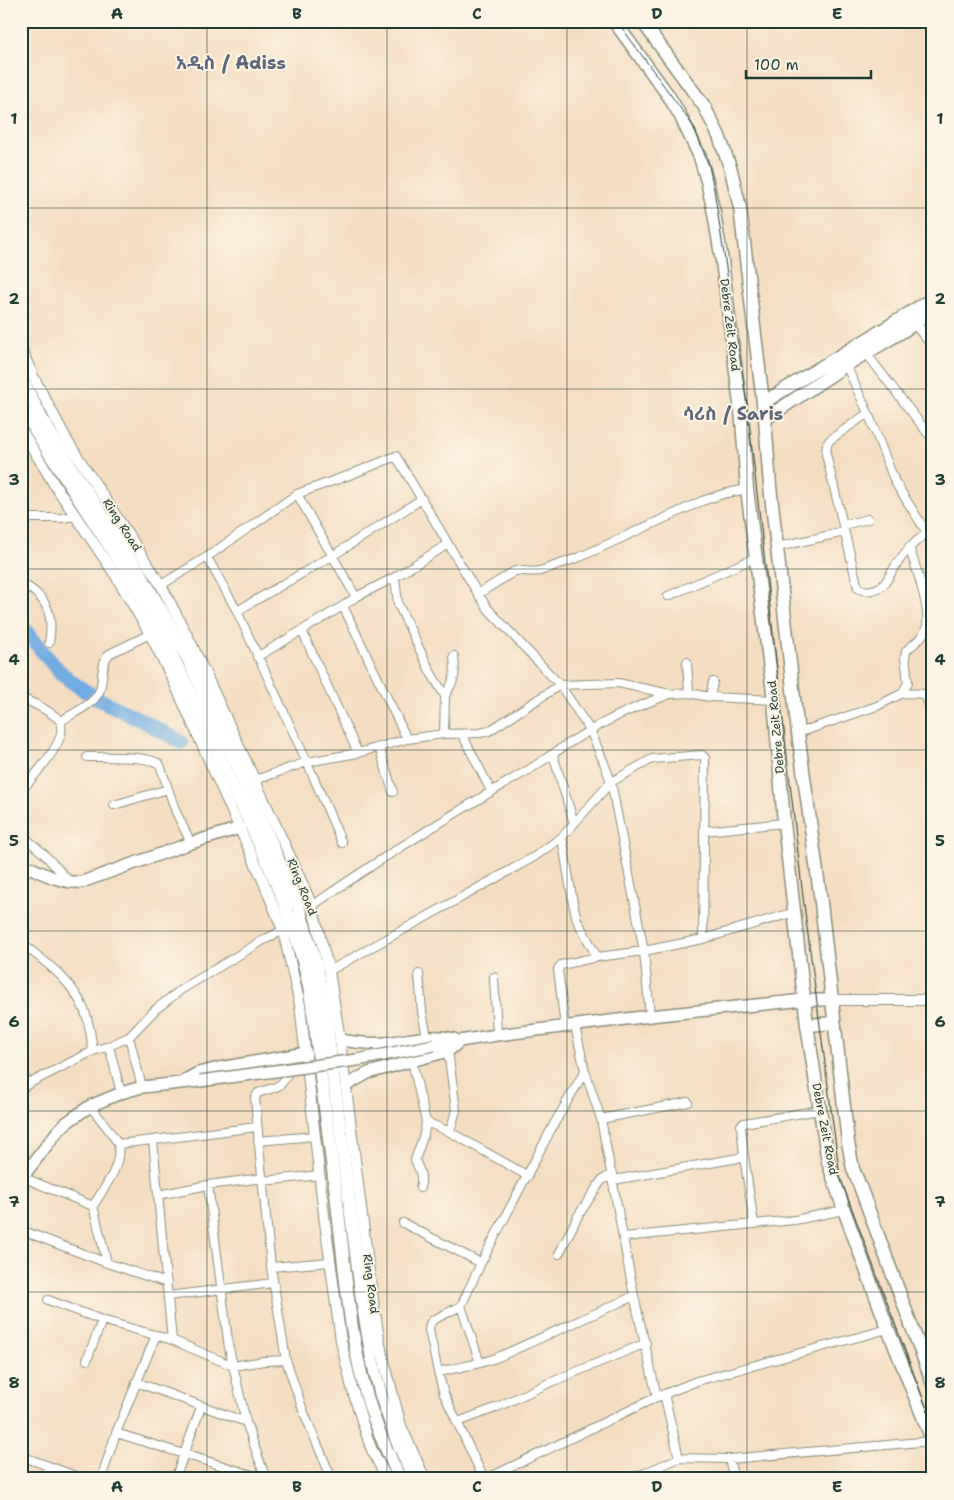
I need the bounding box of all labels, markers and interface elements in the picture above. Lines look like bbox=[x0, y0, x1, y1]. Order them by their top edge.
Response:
text: A bbox=[111, 3, 123, 24]
text: B bbox=[292, 3, 302, 24]
text: C bbox=[472, 3, 482, 24]
text: D bbox=[651, 3, 663, 24]
text: E bbox=[832, 3, 842, 24]
scale bar bbox=[746, 48, 872, 80]
district label: አዲስ / Adiss bbox=[176, 51, 286, 75]
text: 100 m bbox=[754, 55, 799, 75]
text: 1 bbox=[10, 108, 18, 129]
text: 1 bbox=[936, 108, 944, 129]
street label: Debre Zeit Road bbox=[716, 278, 744, 373]
text: 2 bbox=[8, 288, 20, 309]
text: 2 bbox=[934, 288, 946, 309]
district label: ሳሪስ / Saris bbox=[683, 402, 783, 426]
text: 3 bbox=[8, 469, 20, 490]
text: 3 bbox=[934, 469, 946, 490]
street label: Ring Road bbox=[99, 495, 145, 555]
text: 4 bbox=[8, 649, 20, 670]
text: 4 bbox=[934, 649, 946, 670]
street label: Debre Zeit Road bbox=[764, 679, 788, 774]
text: 5 bbox=[9, 830, 19, 851]
text: 5 bbox=[935, 830, 945, 851]
street label: Ring Road bbox=[283, 856, 321, 918]
text: 6 bbox=[8, 1011, 20, 1032]
text: 6 bbox=[934, 1011, 946, 1032]
street label: Debre Zeit Road bbox=[808, 1082, 842, 1177]
text: 7 bbox=[8, 1191, 20, 1212]
text: 7 bbox=[934, 1191, 946, 1212]
street label: Ring Road bbox=[359, 1253, 383, 1315]
text: 8 bbox=[8, 1372, 20, 1393]
text: 8 bbox=[934, 1372, 946, 1393]
text: A bbox=[111, 1476, 123, 1497]
text: B bbox=[292, 1476, 302, 1497]
text: C bbox=[472, 1476, 482, 1497]
text: D bbox=[651, 1476, 663, 1497]
text: E bbox=[832, 1476, 842, 1497]

